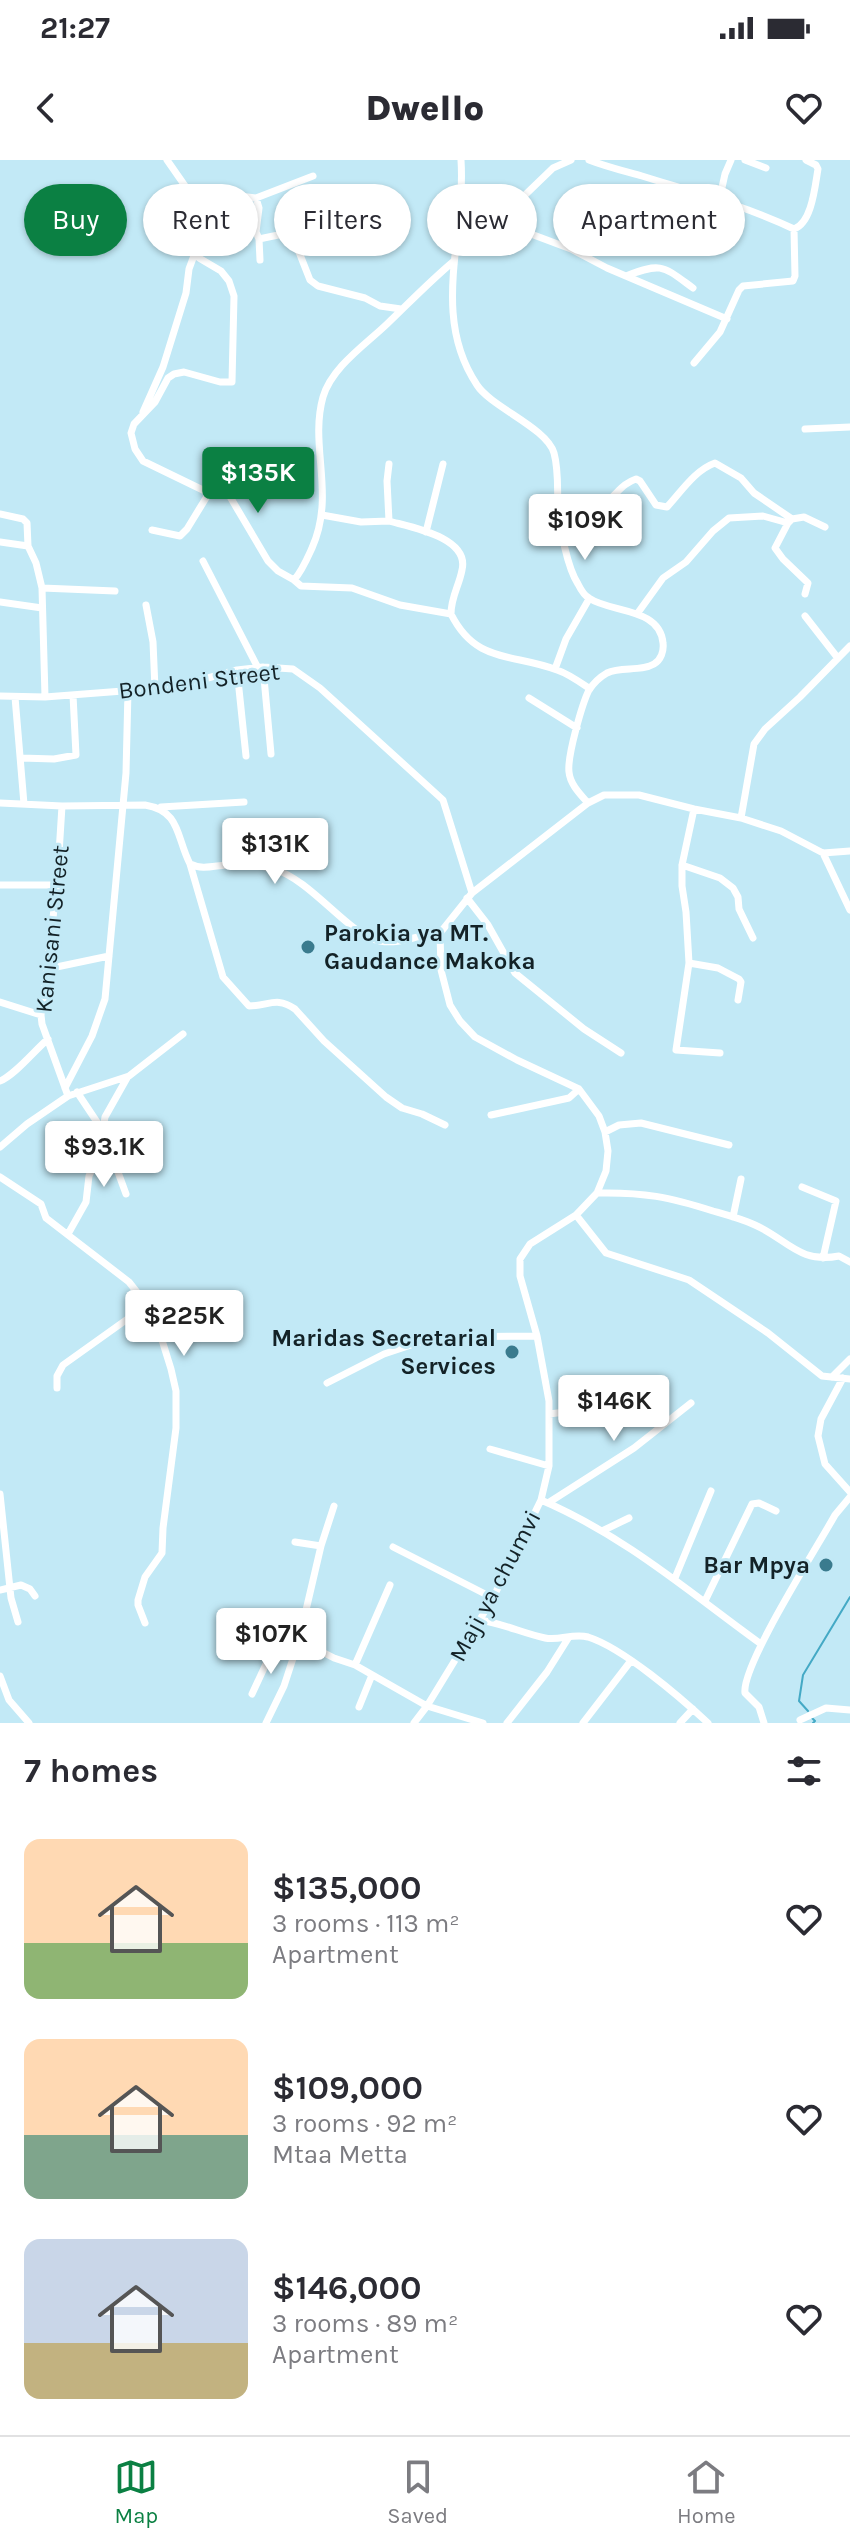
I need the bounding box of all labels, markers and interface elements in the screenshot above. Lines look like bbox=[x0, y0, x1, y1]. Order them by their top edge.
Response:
text: 21:27 bbox=[40, 10, 110, 46]
icon: back bbox=[24, 86, 68, 130]
icon: heart bbox=[782, 86, 826, 130]
text: Dwello bbox=[366, 87, 484, 129]
chip: Buy bbox=[24, 184, 127, 256]
chip: Rent bbox=[143, 184, 258, 256]
chip: Filters bbox=[274, 184, 411, 256]
chip: New bbox=[427, 184, 537, 256]
chip: Apartment bbox=[553, 184, 745, 256]
pin: $135K bbox=[202, 447, 314, 515]
text: $135K bbox=[220, 457, 296, 488]
pin: $109K bbox=[529, 494, 641, 562]
text: $109K bbox=[547, 504, 623, 535]
street label: Bondeni Street bbox=[117, 657, 281, 705]
pin: $131K bbox=[219, 818, 331, 886]
text: $131K bbox=[240, 828, 310, 859]
street label: Kanisani Street bbox=[29, 844, 75, 1014]
place label: Parokia ya MT. Gaudance Makoka bbox=[324, 919, 536, 975]
marker: Parokia ya MT. Gaudance Makoka bbox=[299, 938, 317, 956]
pin: $93.1K bbox=[39, 1121, 169, 1189]
text: $93.1K bbox=[63, 1131, 145, 1162]
pin: $225K bbox=[128, 1290, 240, 1358]
text: $225K bbox=[143, 1300, 225, 1331]
place label: Maridas Secretarial Services bbox=[271, 1324, 496, 1380]
marker: Maridas Secretarial Services bbox=[503, 1343, 521, 1361]
pin: $146K bbox=[558, 1375, 670, 1443]
text: $146K bbox=[576, 1385, 652, 1416]
street label: Maji ya chumvi bbox=[443, 1506, 547, 1666]
place label: Bar Mpya bbox=[703, 1551, 810, 1579]
marker: Bar Mpya bbox=[817, 1556, 835, 1574]
pin: $107K bbox=[215, 1608, 327, 1676]
text: $107K bbox=[234, 1618, 308, 1649]
icon: filters bbox=[782, 1749, 826, 1793]
text: 7 homes bbox=[24, 1751, 158, 1791]
text: $135,000 bbox=[272, 1868, 422, 1908]
icon: home bbox=[88, 1871, 184, 1967]
icon: heart bbox=[782, 1897, 826, 1941]
text: 3 rooms · 113 m² bbox=[272, 1908, 460, 1939]
text: Apartment bbox=[272, 1939, 399, 1970]
text: $109,000 bbox=[272, 2068, 423, 2108]
icon: home bbox=[88, 2071, 184, 2167]
icon: heart bbox=[782, 2097, 826, 2141]
text: 3 rooms · 92 m² bbox=[272, 2108, 457, 2139]
text: Mtaa Metta bbox=[272, 2139, 408, 2170]
text: $146,000 bbox=[272, 2268, 422, 2308]
icon: home bbox=[88, 2271, 184, 2367]
icon: heart bbox=[782, 2297, 826, 2341]
text: 3 rooms · 89 m² bbox=[272, 2308, 458, 2339]
text: Apartment bbox=[272, 2339, 399, 2370]
tab: Map bbox=[114, 2455, 158, 2529]
tab: Saved bbox=[387, 2455, 448, 2529]
tab: Home bbox=[677, 2455, 736, 2529]

